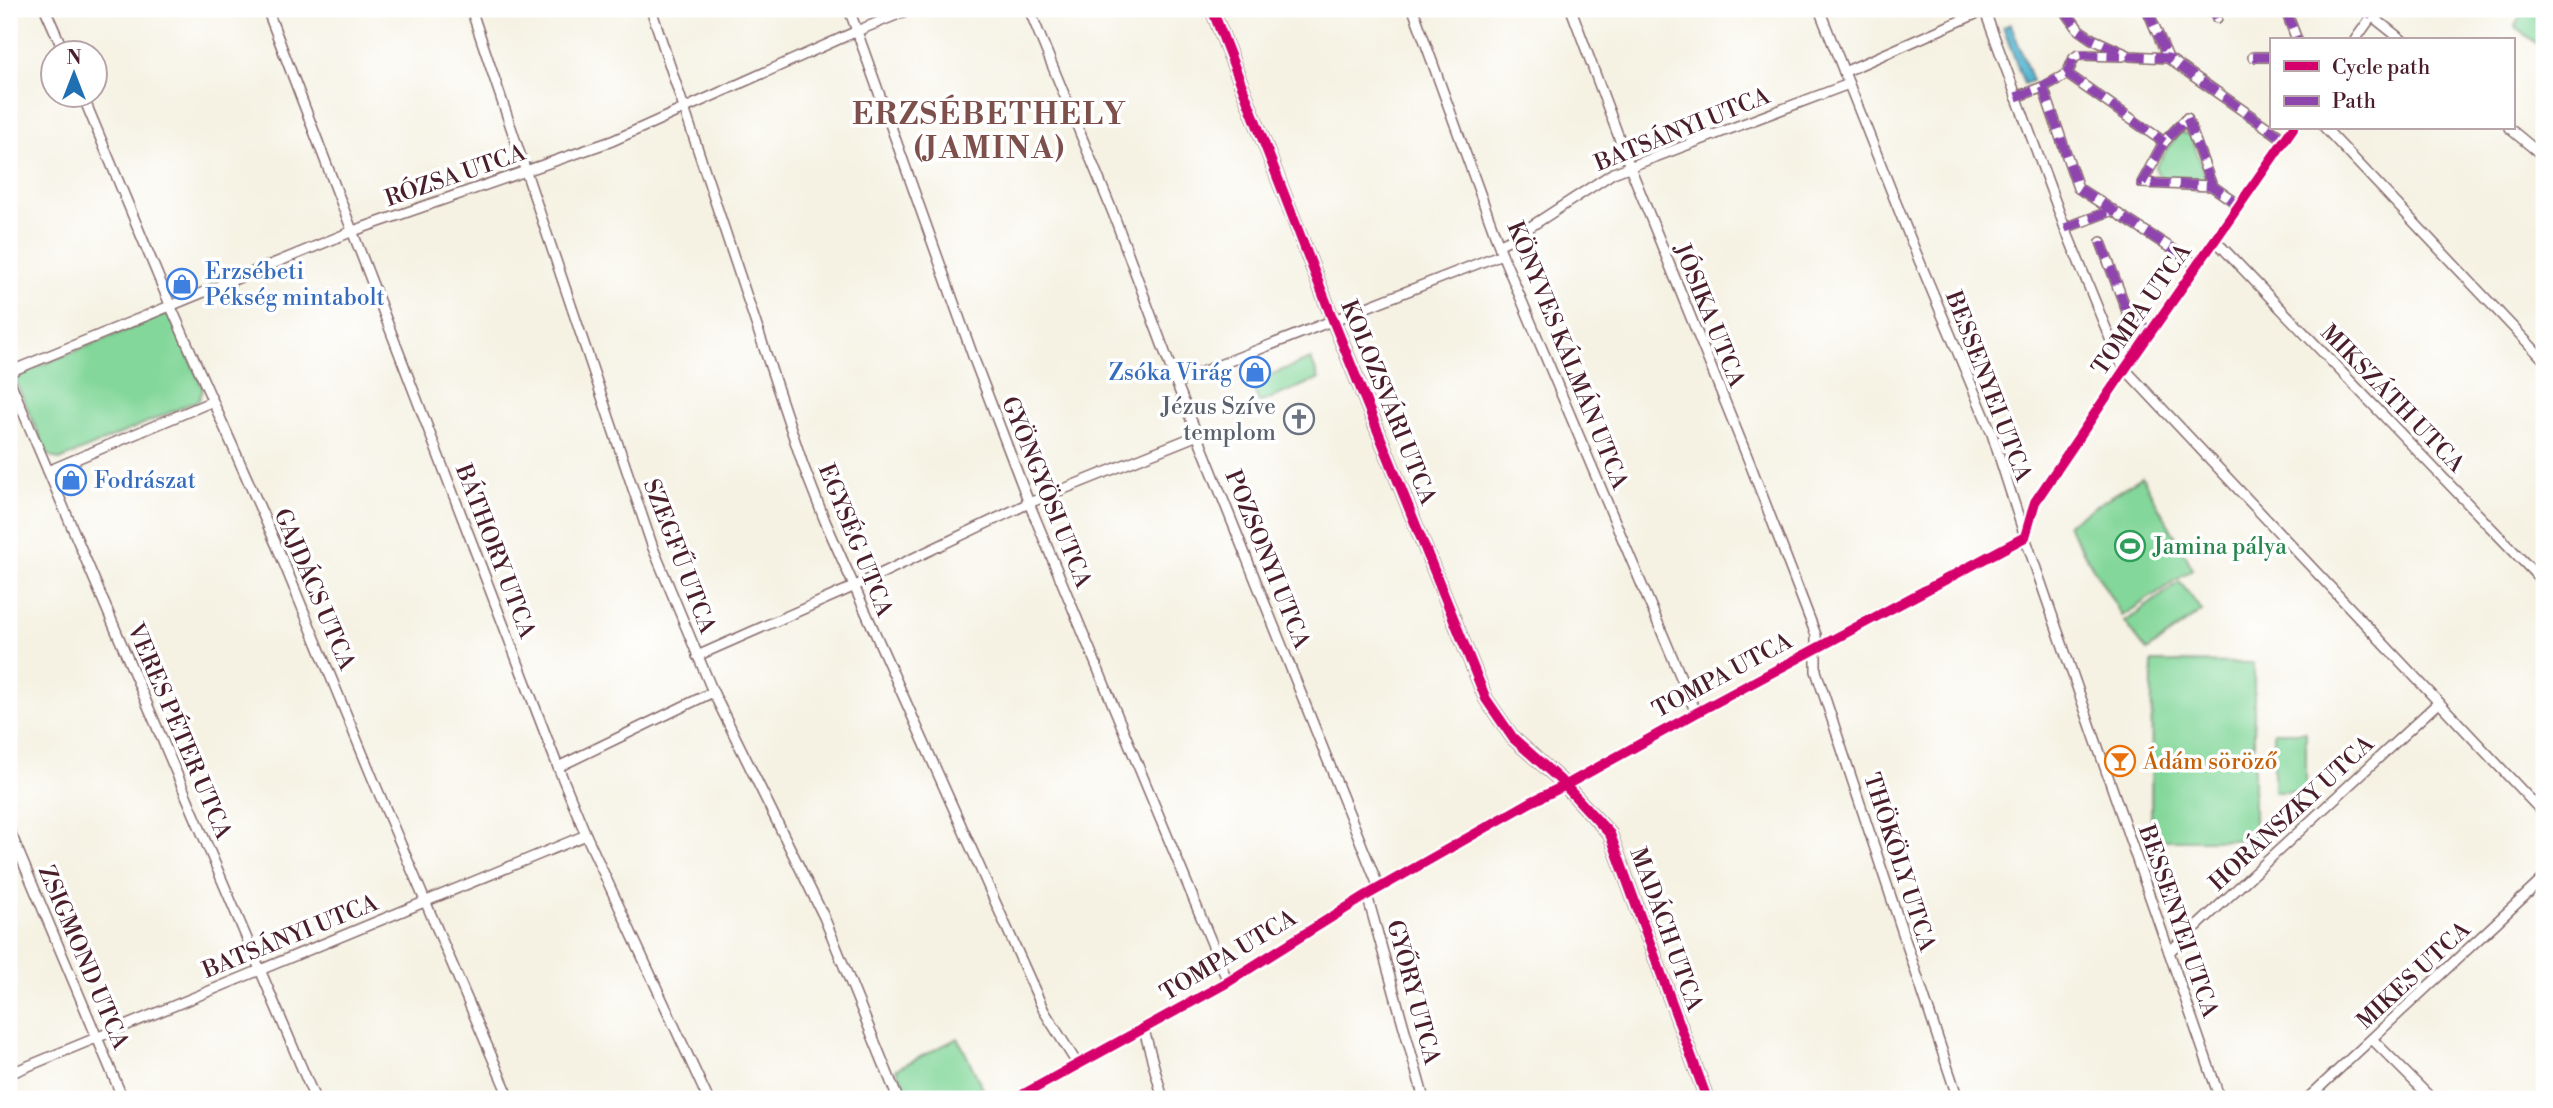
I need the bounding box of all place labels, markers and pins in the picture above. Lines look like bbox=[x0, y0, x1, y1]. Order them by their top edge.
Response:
place label: Erzsébeti Pékség mintabolt bbox=[205, 258, 385, 312]
shop icon: Erzsébeti Pékség mintabolt bbox=[165, 267, 199, 301]
shop icon: Zsóka Virág bbox=[1238, 355, 1272, 389]
place label: Zsóka Virág bbox=[1109, 359, 1232, 387]
place label: Jézus Szíve templom bbox=[1160, 393, 1276, 447]
church icon: Jézus Szíve templom bbox=[1282, 402, 1316, 436]
shop icon: Fodrászat bbox=[54, 463, 88, 497]
place label: Fodrászat bbox=[94, 467, 196, 495]
sports icon: Jamina pálya bbox=[2113, 529, 2147, 563]
place label: Jamina pálya bbox=[2152, 533, 2287, 561]
bar icon: Ádám söröző bbox=[2103, 744, 2137, 778]
place label: Ádám söröző bbox=[2142, 746, 2278, 776]

